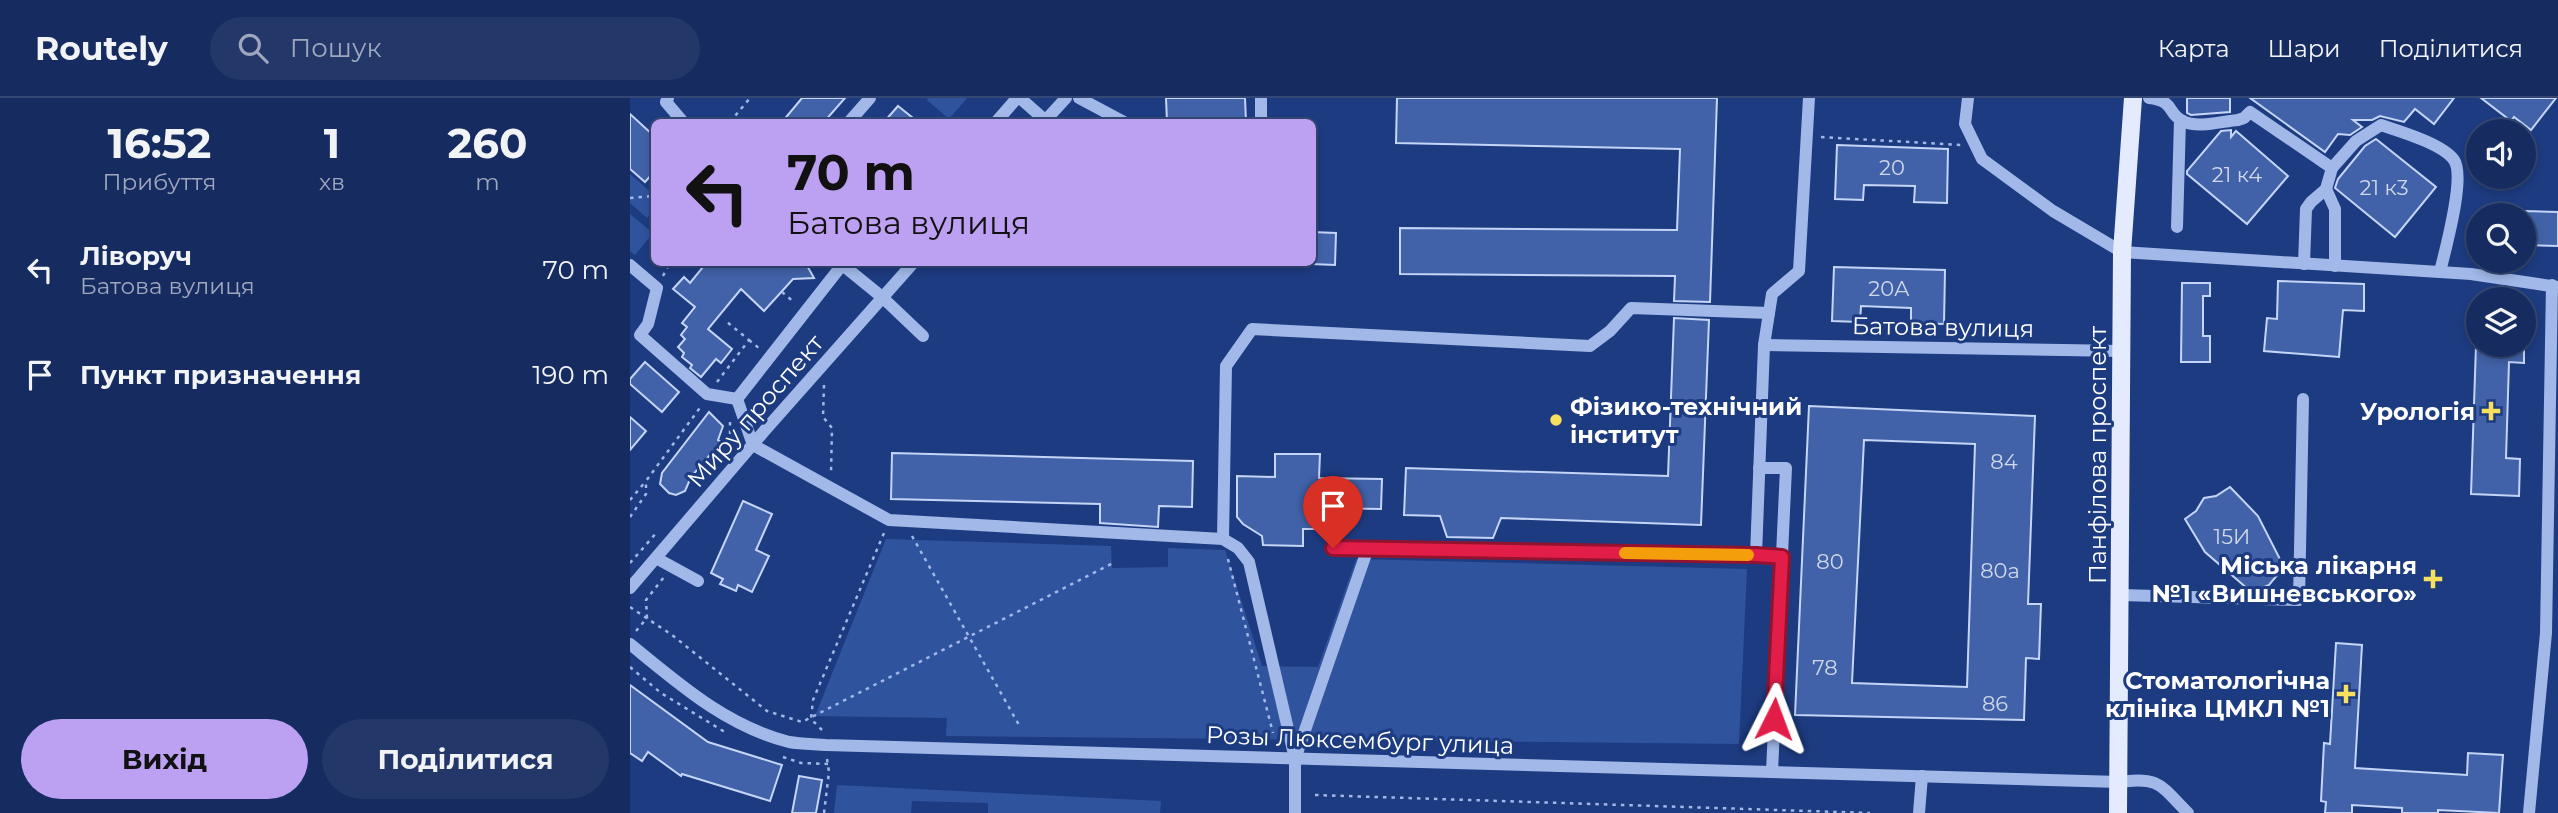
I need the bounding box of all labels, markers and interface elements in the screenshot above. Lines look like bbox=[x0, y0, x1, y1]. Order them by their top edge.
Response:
search box bbox=[210, 17, 700, 80]
text: Routely bbox=[35, 28, 168, 68]
icon: search bbox=[234, 29, 272, 67]
text: Пошук bbox=[290, 32, 382, 64]
text: Карта bbox=[2158, 34, 2229, 63]
text: Шари bbox=[2267, 34, 2341, 63]
text: Поділитися bbox=[2379, 34, 2523, 63]
text: 16:52 bbox=[108, 117, 211, 169]
text: 1 bbox=[324, 117, 340, 169]
text: 260 bbox=[447, 117, 528, 169]
map controls bbox=[2466, 119, 2536, 357]
button: sound bbox=[2466, 119, 2536, 189]
text: 70 m bbox=[787, 143, 915, 202]
icon: left bbox=[672, 147, 763, 238]
house number: 20 bbox=[1879, 155, 1905, 180]
house number: 21 к4 bbox=[2212, 162, 2262, 187]
text: Прибуття bbox=[102, 168, 216, 196]
text: хв bbox=[319, 168, 345, 196]
text: m bbox=[475, 168, 500, 196]
house number: 21 к3 bbox=[2359, 175, 2409, 200]
text: Батова вулиця bbox=[787, 203, 1030, 242]
button: search bbox=[2466, 203, 2536, 273]
text: Ліворуч bbox=[80, 240, 192, 272]
icon: left bbox=[21, 251, 59, 289]
text: 70 m bbox=[543, 254, 609, 286]
text: Батова вулиця bbox=[80, 272, 255, 300]
house number: 20А bbox=[1868, 276, 1910, 301]
button: layers bbox=[2466, 287, 2536, 357]
street label: Батова вулиця bbox=[1852, 311, 2034, 343]
street label: Панфілова проспект bbox=[2083, 325, 2112, 584]
street label: Миру проспект bbox=[681, 328, 830, 493]
icon: arrive bbox=[21, 356, 59, 394]
text: Пункт призначення bbox=[80, 359, 361, 391]
text: 190 m bbox=[532, 359, 609, 391]
place label: Фізико-технічний інститут bbox=[1570, 392, 1802, 449]
place label: Урологія bbox=[2360, 397, 2475, 426]
marker: Урологія bbox=[2481, 401, 2501, 421]
marker: Фізико-технічний інститут bbox=[1548, 412, 1564, 428]
house number: 84 bbox=[1990, 449, 2018, 474]
pin bbox=[1303, 476, 1363, 548]
icon: arrive bbox=[1314, 487, 1352, 525]
house number: 15И bbox=[2214, 524, 2250, 549]
house number: 80 bbox=[1816, 549, 1844, 574]
place label: Міська лікарня №1 «Вишневського» bbox=[2152, 551, 2417, 608]
house number: 80а bbox=[1980, 558, 2020, 583]
marker: Міська лікарня №1 «Вишневського» bbox=[2423, 569, 2443, 589]
house number: 78 bbox=[1812, 655, 1838, 680]
place label: Стоматологічна клініка ЦМКЛ №1 bbox=[2105, 666, 2330, 723]
position arrow bbox=[1737, 682, 1811, 756]
marker: Стоматологічна клініка ЦМКЛ №1 bbox=[2336, 684, 2356, 704]
house number: 86 bbox=[1982, 691, 2008, 716]
button: Вихід bbox=[21, 719, 308, 799]
button: Поділитися bbox=[322, 719, 609, 799]
street label: Розы Люксембург улица bbox=[1206, 720, 1514, 760]

